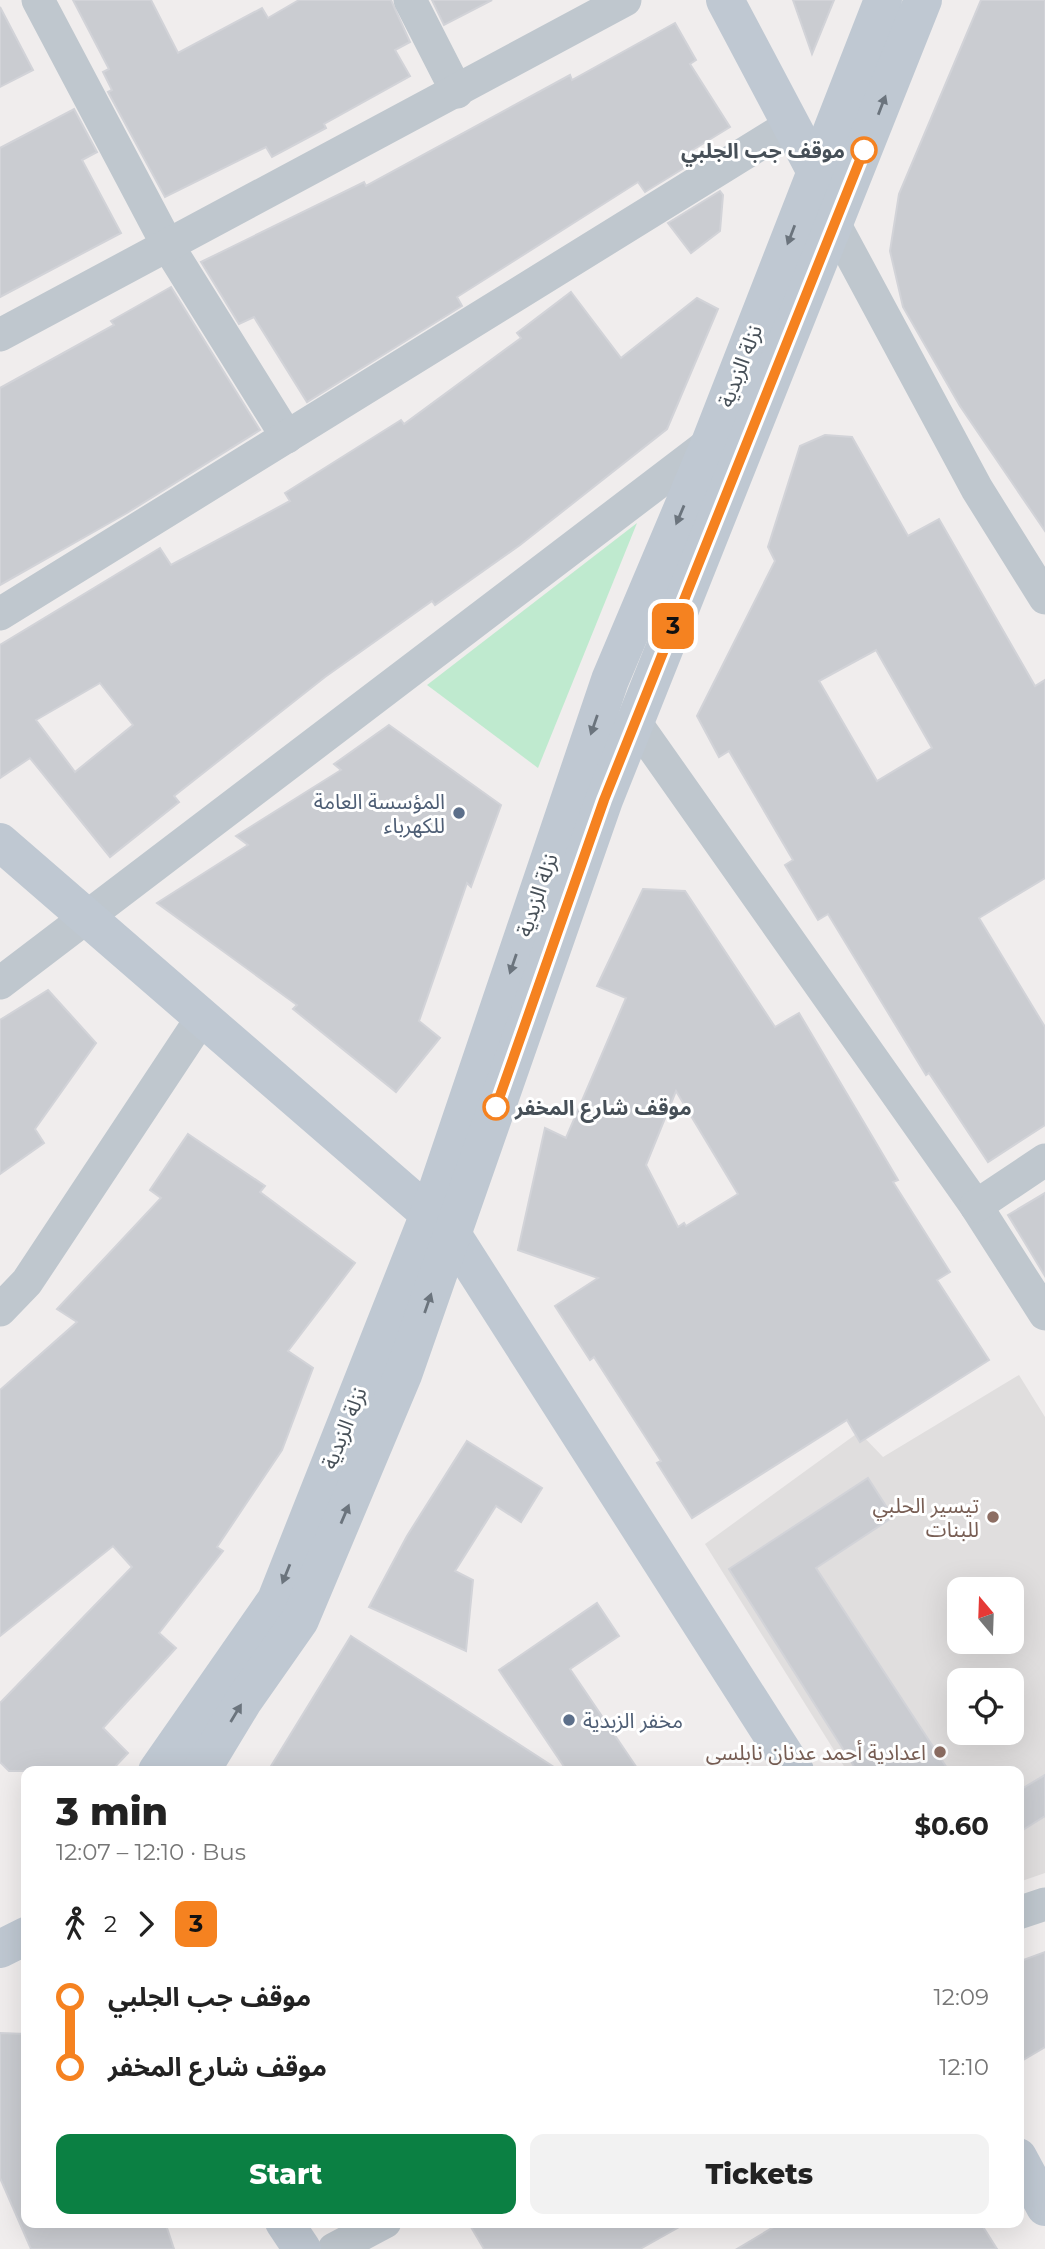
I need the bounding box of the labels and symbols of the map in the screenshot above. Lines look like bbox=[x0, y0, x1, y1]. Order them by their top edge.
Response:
one-way arrow bbox=[877, 94, 888, 115]
marker: موقف جب الجلبي bbox=[851, 137, 877, 163]
place label: موقف جب الجلبي bbox=[681, 138, 845, 167]
one-way arrow bbox=[785, 225, 796, 246]
street label: نزلة الزبدية bbox=[713, 321, 767, 411]
one-way arrow bbox=[674, 504, 685, 525]
line badge: 3 bbox=[650, 603, 696, 649]
one-way arrow bbox=[588, 715, 599, 736]
place label: المؤسسة العامة للكهرباء bbox=[314, 789, 445, 838]
marker: المؤسسة العامة للكهرباء bbox=[451, 805, 467, 821]
street label: نزلة الزبدية bbox=[511, 850, 563, 940]
one-way arrow bbox=[507, 954, 518, 975]
marker: موقف شارع المخفر bbox=[483, 1094, 509, 1120]
place label: موقف شارع المخفر bbox=[514, 1095, 692, 1123]
one-way arrow bbox=[423, 1292, 434, 1313]
street label: نزلة الزبدية bbox=[316, 1383, 372, 1473]
place label: تيسير الحلبي للبنات bbox=[873, 1493, 979, 1542]
one-way arrow bbox=[339, 1504, 351, 1524]
marker: تيسير الحلبي للبنات bbox=[985, 1509, 1001, 1525]
one-way arrow bbox=[280, 1563, 291, 1584]
north arrow bbox=[947, 1577, 1024, 1654]
one-way arrow bbox=[230, 1703, 243, 1722]
place label: مخفر الزبدية bbox=[583, 1708, 683, 1733]
marker: مخفر الزبدية bbox=[561, 1712, 577, 1728]
place label: اعدادية أحمد عدنان نابلسي bbox=[706, 1740, 926, 1768]
marker: اعدادية أحمد عدنان نابلسي bbox=[932, 1744, 948, 1760]

